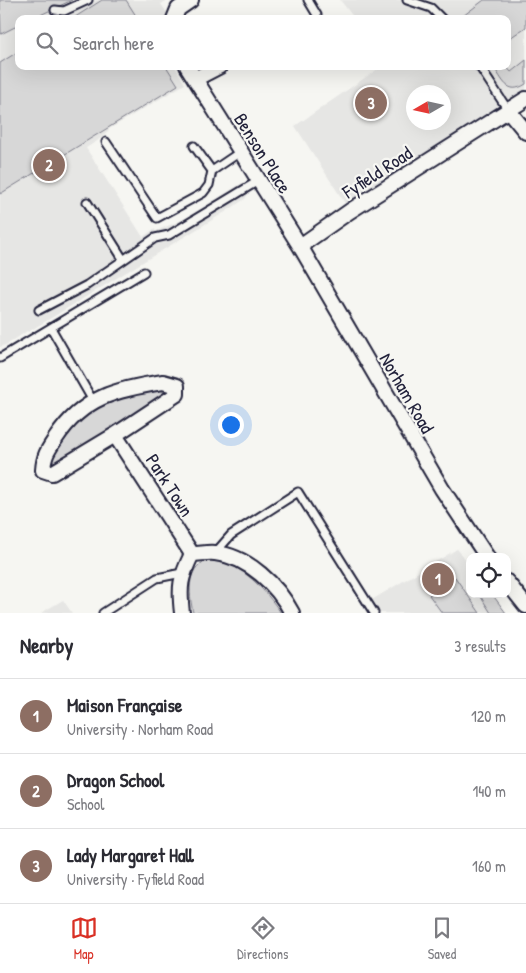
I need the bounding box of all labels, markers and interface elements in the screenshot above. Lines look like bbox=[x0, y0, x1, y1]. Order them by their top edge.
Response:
search box bbox=[15, 15, 511, 70]
icon: search bbox=[33, 29, 61, 57]
text: Search here bbox=[73, 30, 154, 56]
pin: 3 bbox=[355, 84, 387, 122]
north arrow bbox=[406, 85, 451, 130]
street label: Benson Place bbox=[228, 108, 298, 199]
street label: Fyfield Road bbox=[336, 139, 417, 205]
pin: 2 bbox=[33, 146, 65, 184]
street label: Norham Road bbox=[374, 348, 441, 439]
your location bbox=[218, 412, 244, 438]
street label: Park Town bbox=[140, 449, 200, 521]
map controls bbox=[466, 553, 511, 598]
button: locate bbox=[466, 553, 511, 598]
pin: 1 bbox=[422, 560, 454, 598]
text: Nearby bbox=[20, 631, 73, 660]
text: 3 results bbox=[454, 635, 506, 657]
text: Maison Française bbox=[67, 692, 182, 718]
text: 1 bbox=[33, 705, 39, 727]
text: 120 m bbox=[471, 705, 506, 727]
text: University · Norham Road bbox=[67, 718, 213, 740]
text: Dragon School bbox=[67, 767, 164, 793]
text: 2 bbox=[32, 780, 40, 802]
text: 140 m bbox=[472, 780, 506, 802]
text: School bbox=[67, 793, 104, 815]
text: Lady Margaret Hall bbox=[67, 842, 194, 868]
text: 3 bbox=[32, 855, 40, 877]
text: 160 m bbox=[472, 855, 506, 877]
text: University · Fyfield Road bbox=[67, 868, 204, 890]
tab: Map bbox=[70, 914, 98, 963]
tab: Directions bbox=[237, 914, 288, 963]
tab: Saved bbox=[428, 914, 456, 963]

